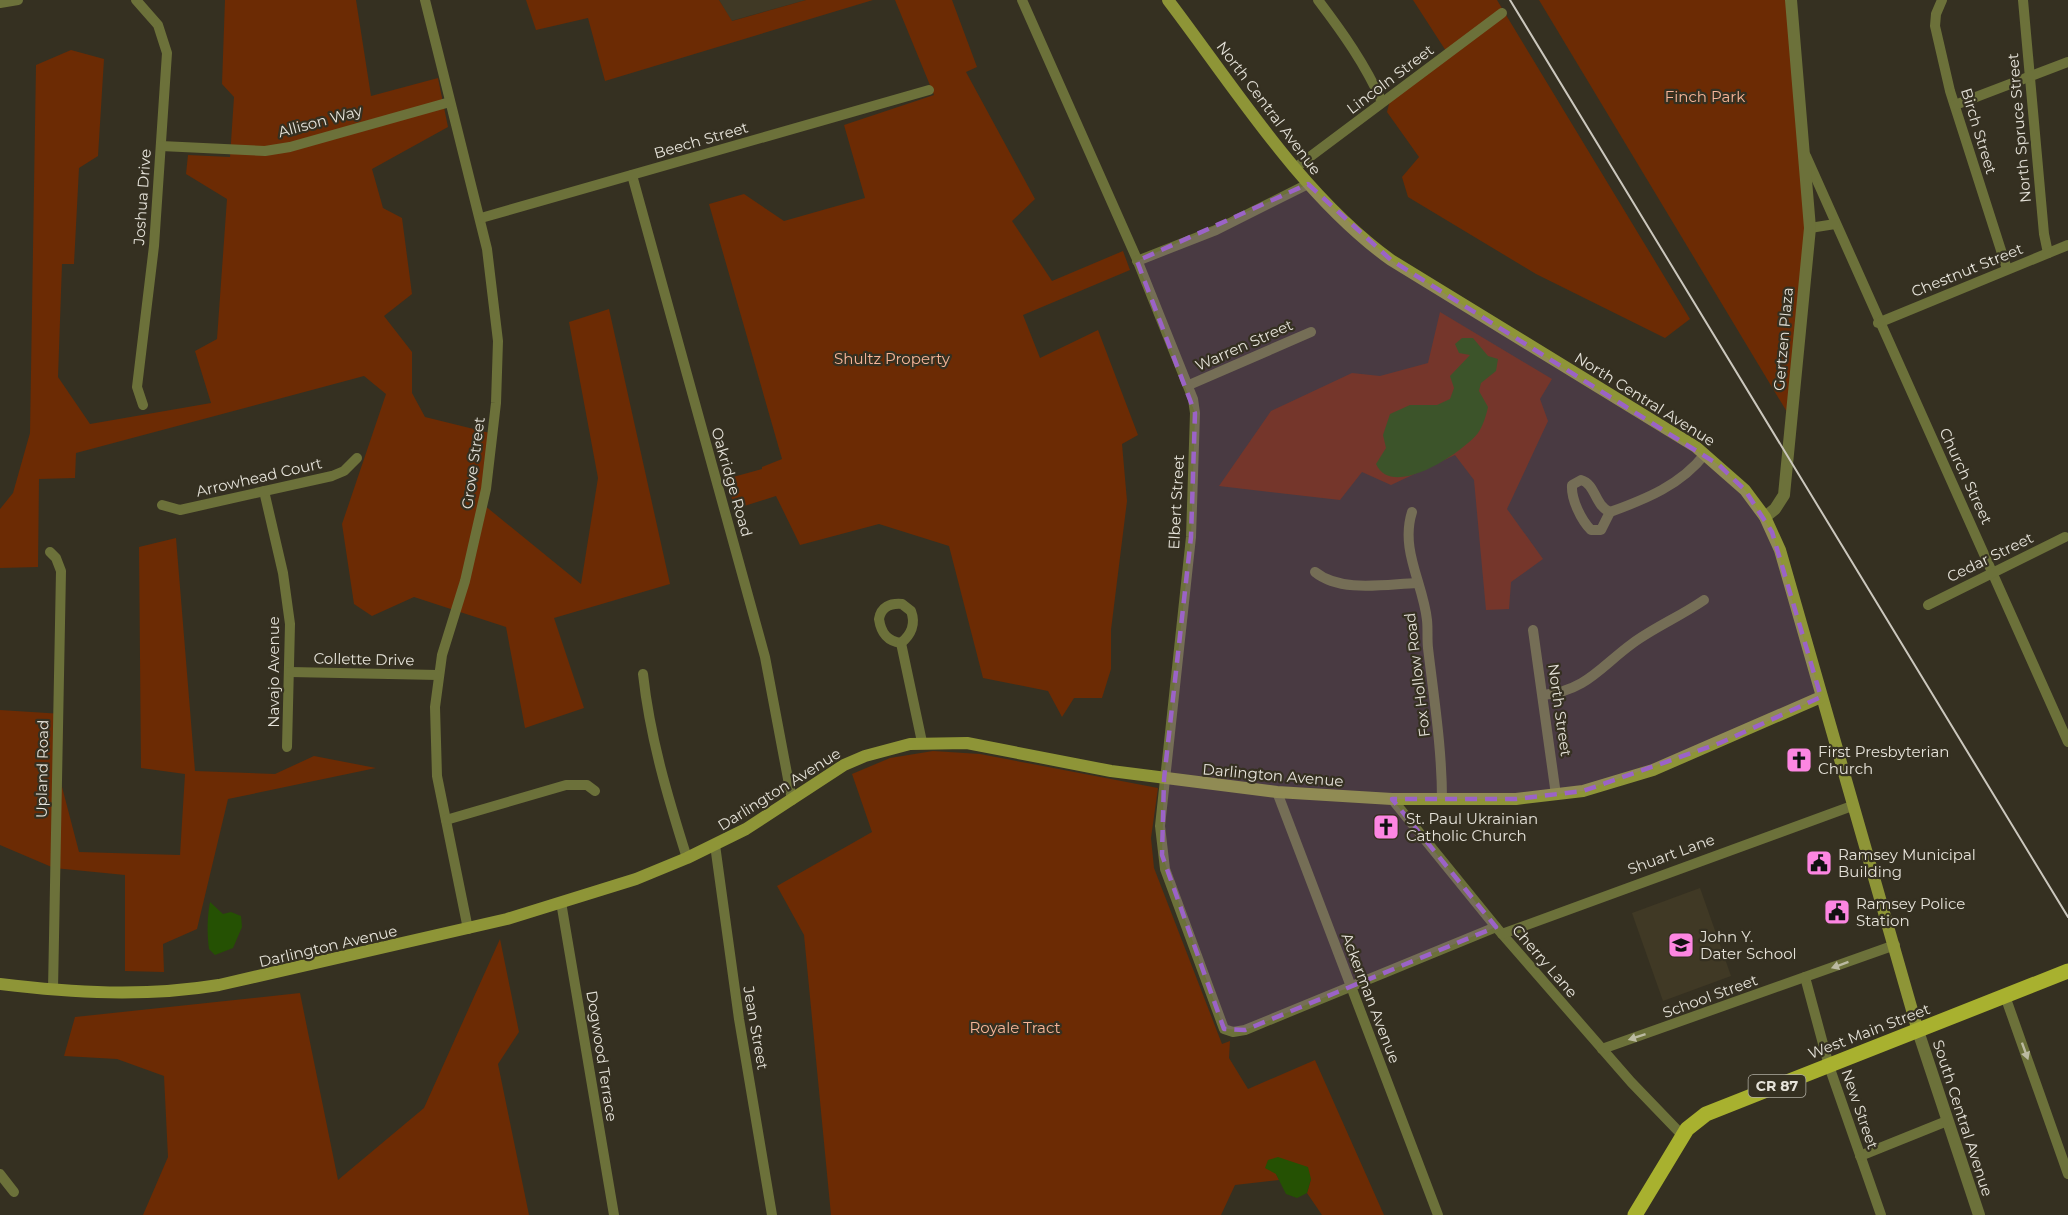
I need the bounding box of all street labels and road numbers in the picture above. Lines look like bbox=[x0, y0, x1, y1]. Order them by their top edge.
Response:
street label: North Central Avenue bbox=[1213, 37, 1325, 179]
street label: Lincoln Street bbox=[1343, 40, 1437, 118]
street label: North Spruce Street bbox=[2003, 52, 2035, 204]
street label: Birch Street bbox=[1957, 86, 2001, 176]
street label: Allison Way bbox=[276, 100, 365, 141]
street label: Beech Street bbox=[652, 117, 750, 163]
street label: Joshua Drive bbox=[129, 148, 155, 247]
street label: Chestnut Street bbox=[1908, 239, 2026, 301]
street label: Gertzen Plaza bbox=[1769, 286, 1797, 392]
street label: Warren Street bbox=[1192, 315, 1296, 375]
street label: North Central Avenue bbox=[1571, 348, 1719, 450]
street label: Grove Street bbox=[457, 416, 489, 510]
street label: Oakridge Road bbox=[707, 425, 757, 539]
street label: Church Street bbox=[1935, 425, 1997, 527]
street label: Arrowhead Court bbox=[194, 453, 324, 501]
street label: Elbert Street bbox=[1164, 454, 1188, 550]
street label: Cedar Street bbox=[1944, 528, 2036, 586]
street label: Fox Hollow Road bbox=[1400, 612, 1434, 738]
street label: Navajo Avenue bbox=[264, 616, 283, 728]
street label: Collette Drive bbox=[313, 649, 415, 669]
street label: North Street bbox=[1544, 662, 1576, 758]
street label: Upland Road bbox=[32, 720, 52, 818]
street label: Darlington Avenue bbox=[714, 743, 844, 835]
street label: Darlington Avenue bbox=[1202, 759, 1344, 791]
street label: Shuart Lane bbox=[1625, 829, 1717, 879]
street label: Darlington Avenue bbox=[257, 921, 399, 971]
street label: Cherry Lane bbox=[1508, 921, 1582, 1001]
street label: Ackerman Avenue bbox=[1337, 930, 1405, 1066]
street label: School Street bbox=[1660, 970, 1760, 1022]
street label: Jean Street bbox=[739, 984, 773, 1071]
street label: Dogwood Terrace bbox=[582, 989, 622, 1123]
street label: West Main Street bbox=[1805, 999, 1933, 1063]
street label: South Central Avenue bbox=[1929, 1037, 1997, 1199]
street label: New Street bbox=[1837, 1066, 1883, 1152]
road number: CR 87 bbox=[1748, 1075, 1806, 1097]

